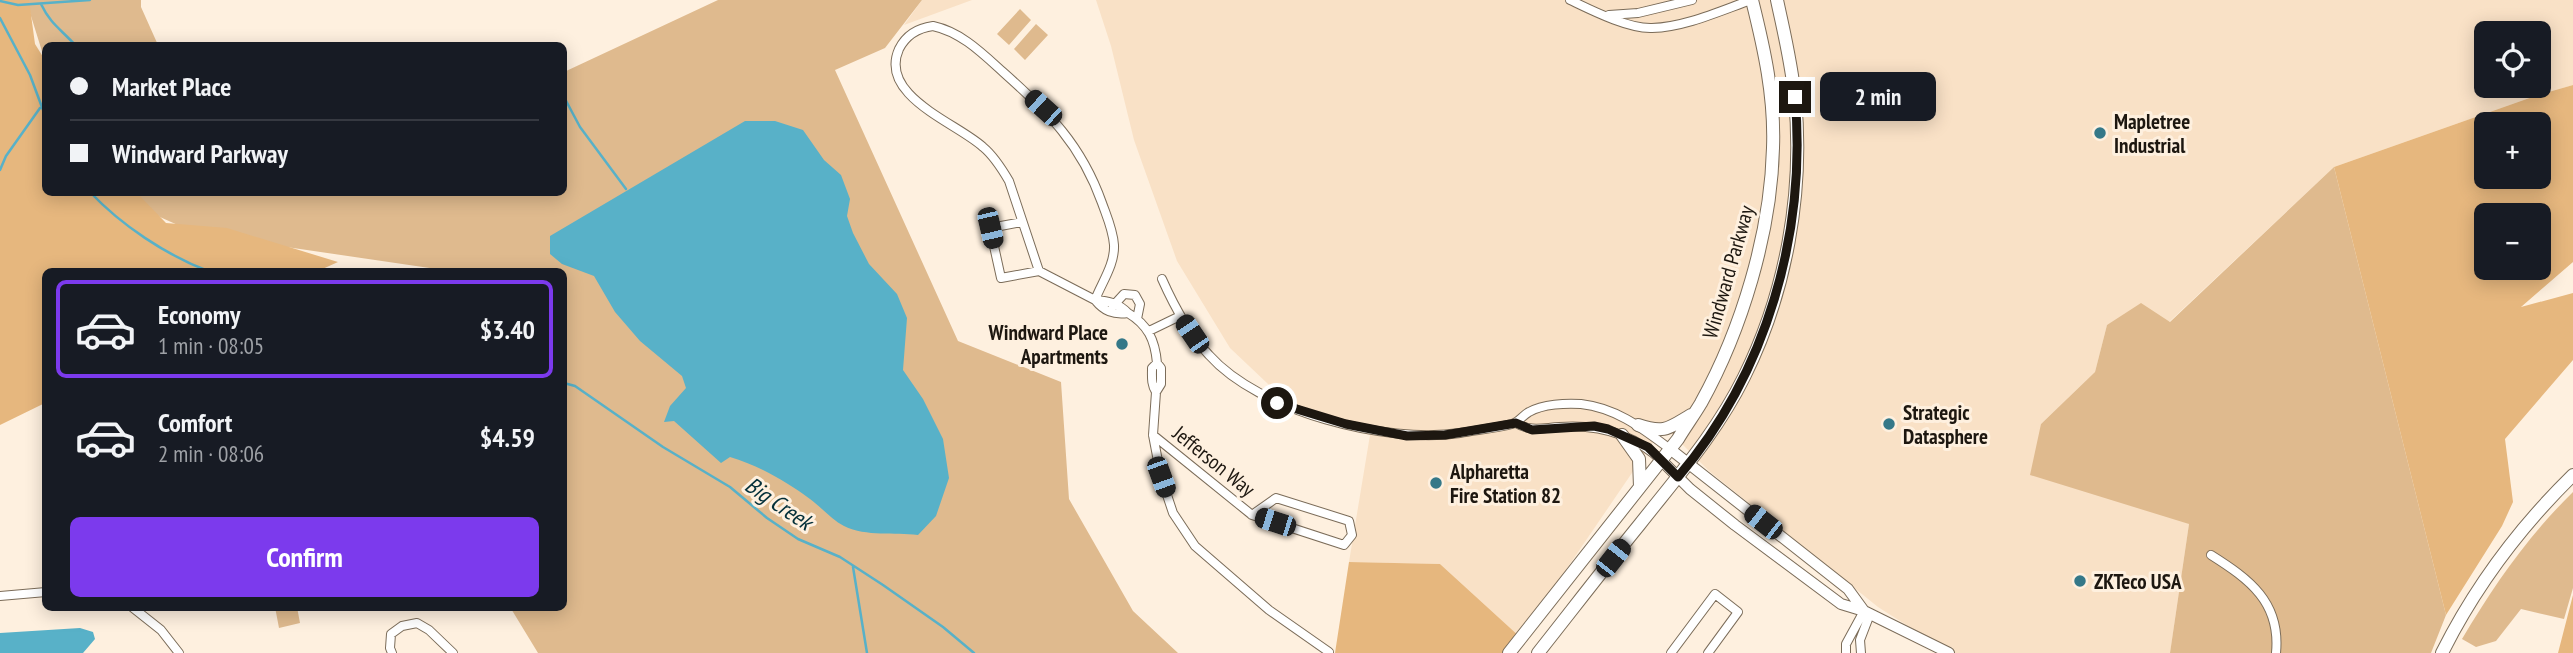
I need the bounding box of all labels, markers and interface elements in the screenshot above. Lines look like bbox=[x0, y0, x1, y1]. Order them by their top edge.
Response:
map controls bbox=[2474, 21, 2551, 280]
button: locate bbox=[2474, 21, 2551, 98]
text: Market Place bbox=[112, 70, 231, 103]
callout: 2 min bbox=[1820, 72, 1935, 122]
route end bbox=[1779, 81, 1811, 113]
text: 2 min bbox=[1855, 82, 1901, 111]
car bbox=[1021, 86, 1066, 130]
place label: Mapletree Industrial bbox=[2114, 108, 2190, 159]
button: + bbox=[2474, 112, 2551, 189]
marker: Mapletree Industrial bbox=[2092, 125, 2108, 141]
text: Windward Parkway bbox=[112, 137, 288, 170]
street label: Windward Parkway bbox=[1696, 202, 1760, 342]
button: − bbox=[2474, 203, 2551, 280]
car bbox=[976, 205, 1005, 251]
icon: car bbox=[74, 298, 137, 361]
text: Economy bbox=[158, 298, 240, 331]
car bbox=[1172, 311, 1213, 357]
text: $3.40 bbox=[480, 313, 535, 346]
place label: Windward Place Apartments bbox=[988, 319, 1108, 370]
text: 1 min · 08:05 bbox=[158, 331, 264, 360]
marker: Windward Place Apartments bbox=[1114, 336, 1130, 352]
route start bbox=[1261, 387, 1293, 419]
place label: Strategic Datasphere bbox=[1903, 399, 1988, 450]
icon: car bbox=[74, 406, 137, 469]
text: Comfort bbox=[158, 406, 232, 439]
marker: Strategic Datasphere bbox=[1881, 416, 1897, 432]
street label: Jefferson Way bbox=[1167, 419, 1261, 502]
text: $4.59 bbox=[480, 421, 535, 454]
text: 2 min · 08:06 bbox=[158, 439, 264, 468]
car bbox=[1144, 454, 1179, 500]
place label: Alpharetta Fire Station 82 bbox=[1449, 458, 1561, 509]
water label: Big Creek bbox=[740, 470, 821, 538]
marker: Alpharetta Fire Station 82 bbox=[1428, 475, 1444, 491]
car bbox=[1740, 501, 1787, 543]
car bbox=[1252, 506, 1299, 538]
button: Confirm bbox=[70, 517, 539, 597]
car bbox=[1592, 535, 1635, 581]
place label: ZKTeco USA bbox=[2094, 568, 2182, 595]
marker: ZKTeco USA bbox=[2072, 573, 2088, 589]

